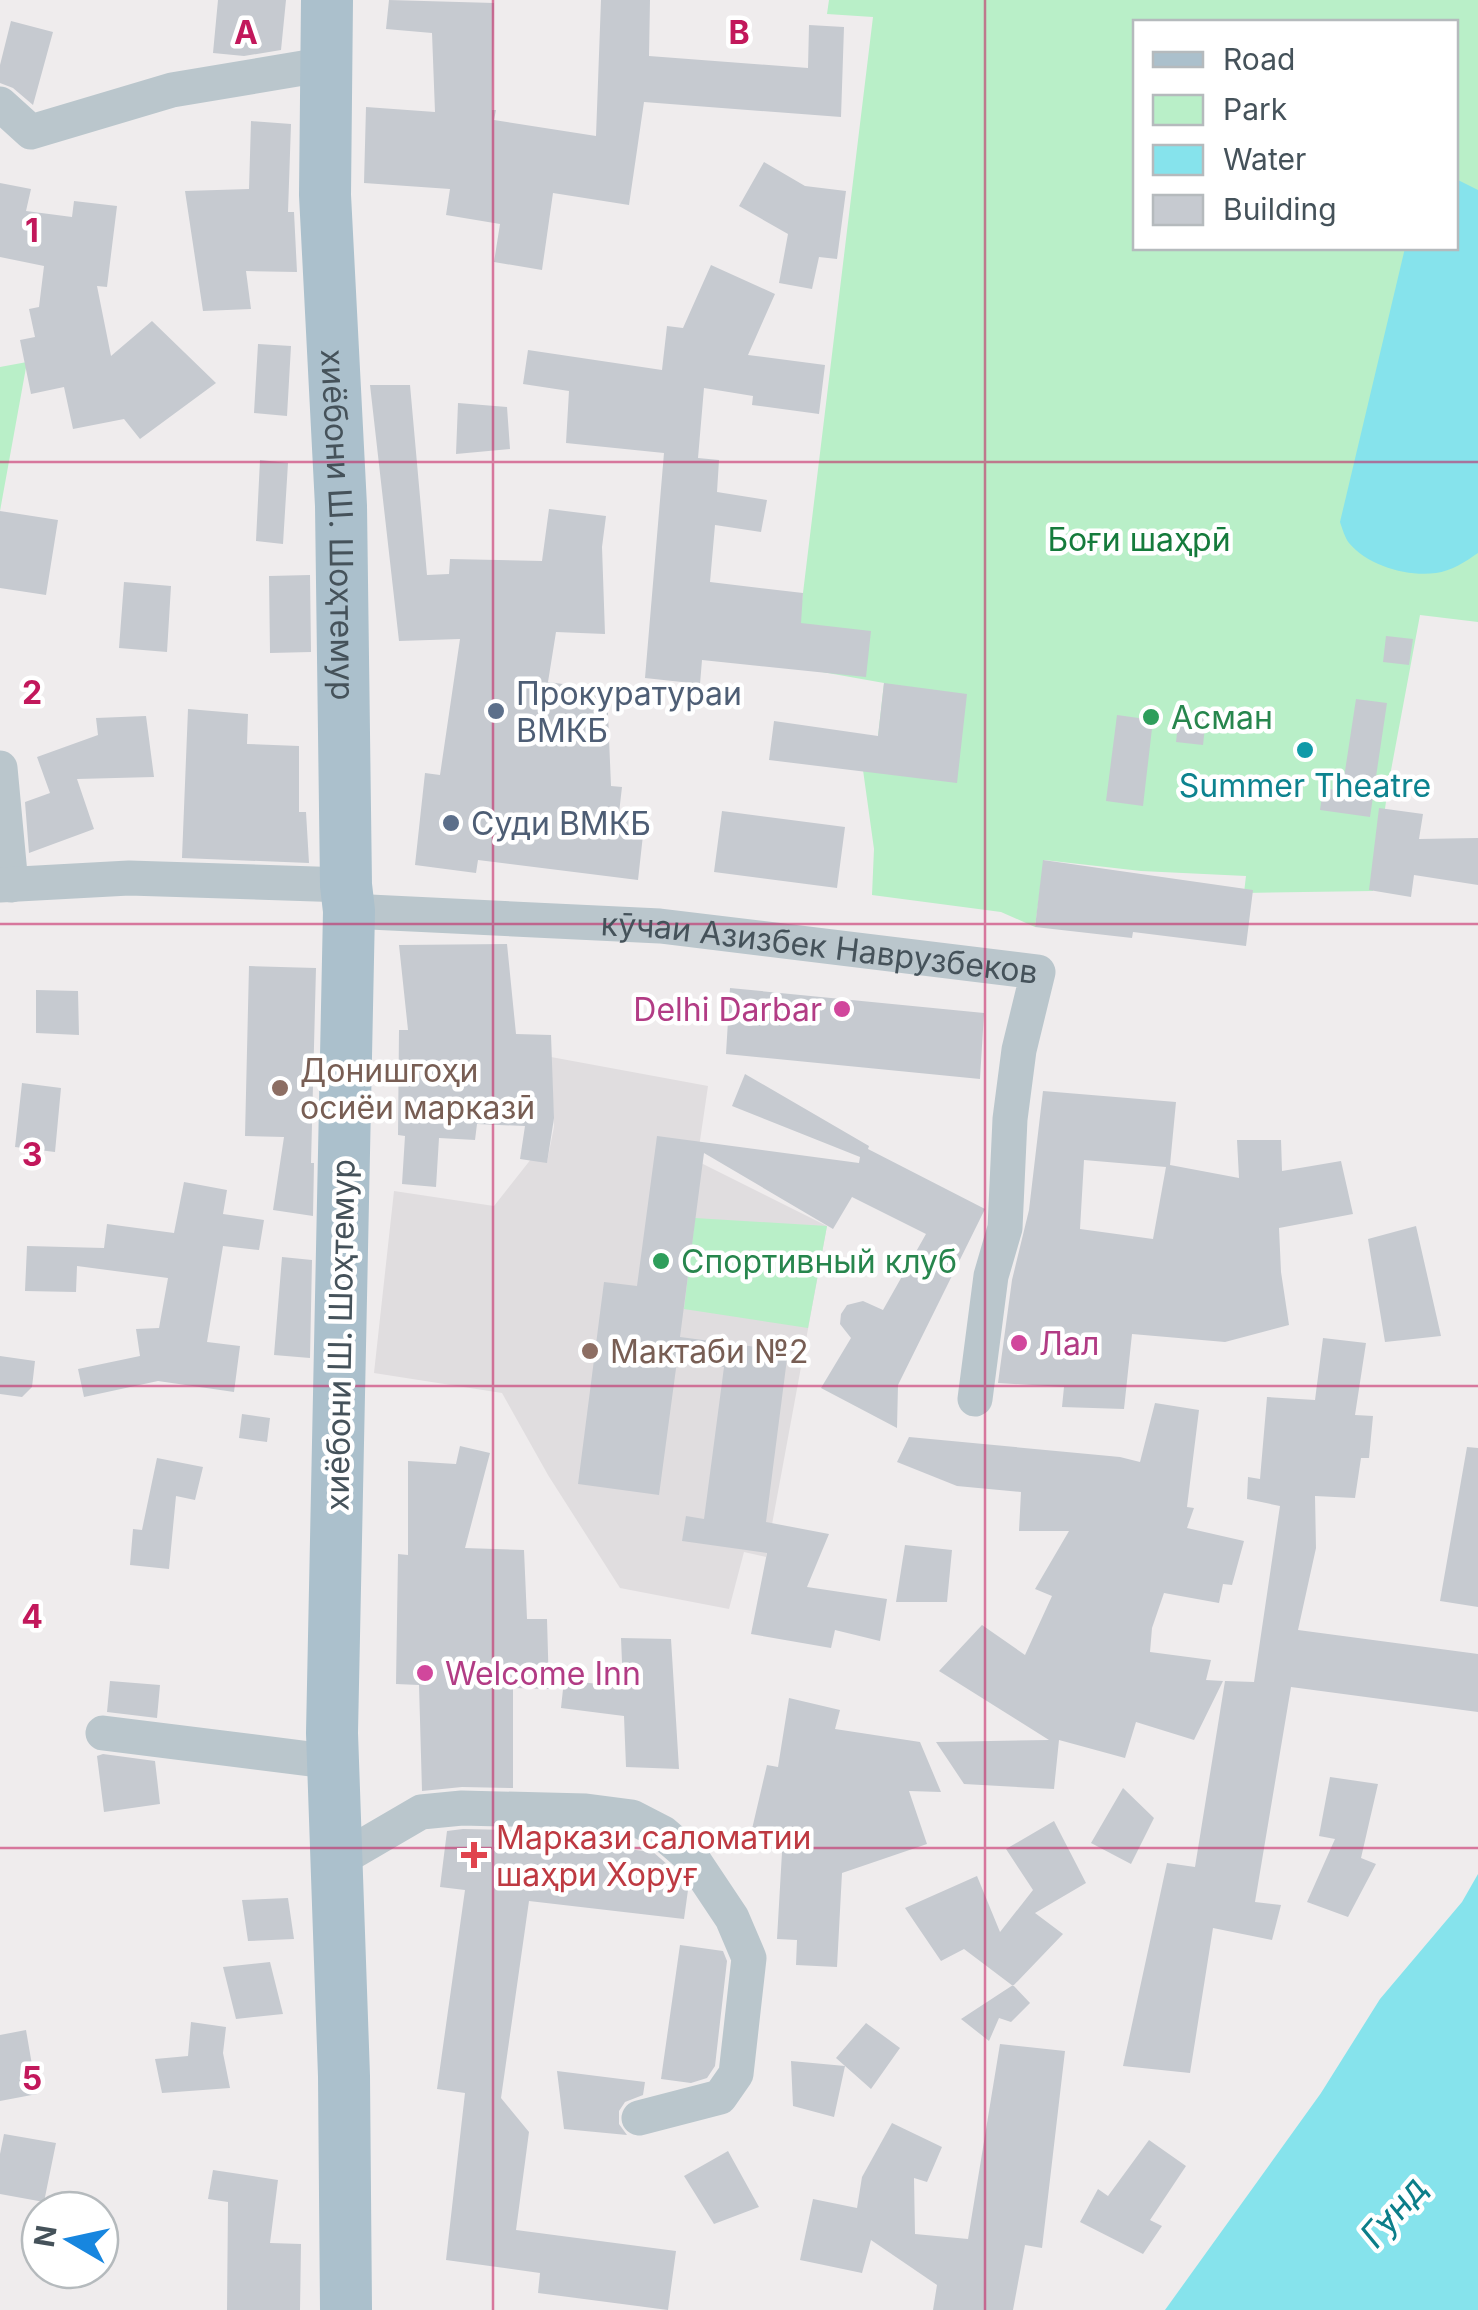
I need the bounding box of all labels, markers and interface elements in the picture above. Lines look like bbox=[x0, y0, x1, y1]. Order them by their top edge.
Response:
text: A bbox=[234, 13, 258, 52]
text: B bbox=[728, 13, 750, 52]
legend bbox=[1133, 20, 1458, 250]
text: Road bbox=[1223, 41, 1295, 77]
text: Park bbox=[1223, 91, 1288, 127]
text: Water bbox=[1223, 141, 1306, 177]
text: Building bbox=[1223, 191, 1337, 227]
text: 1 bbox=[25, 211, 39, 250]
street label: хиёбони Ш. Шоҳтемур bbox=[313, 348, 363, 701]
park label: Боғи шаҳрӣ bbox=[1047, 520, 1231, 559]
text: 2 bbox=[22, 673, 42, 712]
place label: Прокуратураи ВМКБ bbox=[516, 674, 742, 750]
place label: Асман bbox=[1171, 698, 1273, 737]
marker: Прокуратураи ВМКБ bbox=[485, 700, 507, 722]
marker: Асман bbox=[1140, 706, 1162, 728]
marker: Summer Theatre bbox=[1294, 739, 1316, 761]
place label: Summer Theatre bbox=[1179, 766, 1431, 805]
place label: Суди ВМКБ bbox=[471, 804, 651, 843]
marker: Суди ВМКБ bbox=[440, 812, 462, 834]
street label: кӯчаи Азизбек Наврузбеков bbox=[600, 904, 1040, 991]
place label: Delhi Darbar bbox=[633, 990, 822, 1029]
marker: Delhi Darbar bbox=[831, 998, 853, 1020]
place label: Донишгоҳи осиёи марказӣ bbox=[300, 1051, 535, 1127]
marker: Донишгоҳи осиёи марказӣ bbox=[269, 1077, 291, 1099]
text: 3 bbox=[22, 1135, 42, 1174]
street label: хиёбони Ш. Шоҳтемур bbox=[317, 1159, 363, 1511]
place label: Спортивный клуб bbox=[681, 1242, 957, 1281]
marker: Спортивный клуб bbox=[650, 1250, 672, 1272]
place label: Лал bbox=[1039, 1324, 1099, 1363]
place label: Мактаби №2 bbox=[610, 1332, 808, 1371]
marker: Лал bbox=[1008, 1332, 1030, 1354]
marker: Мактаби №2 bbox=[579, 1340, 601, 1362]
text: 4 bbox=[21, 1597, 43, 1636]
place label: Welcome Inn bbox=[445, 1654, 641, 1693]
marker: Welcome Inn bbox=[414, 1662, 436, 1684]
place label: Маркази саломатии шаҳри Хоруғ bbox=[496, 1818, 812, 1894]
marker: Маркази саломатии шаҳри Хоруғ bbox=[461, 1842, 487, 1868]
text: 5 bbox=[22, 2059, 42, 2098]
water label: Ғунд bbox=[1351, 2167, 1435, 2255]
north arrow bbox=[20, 2190, 120, 2290]
text: N bbox=[27, 2223, 64, 2249]

